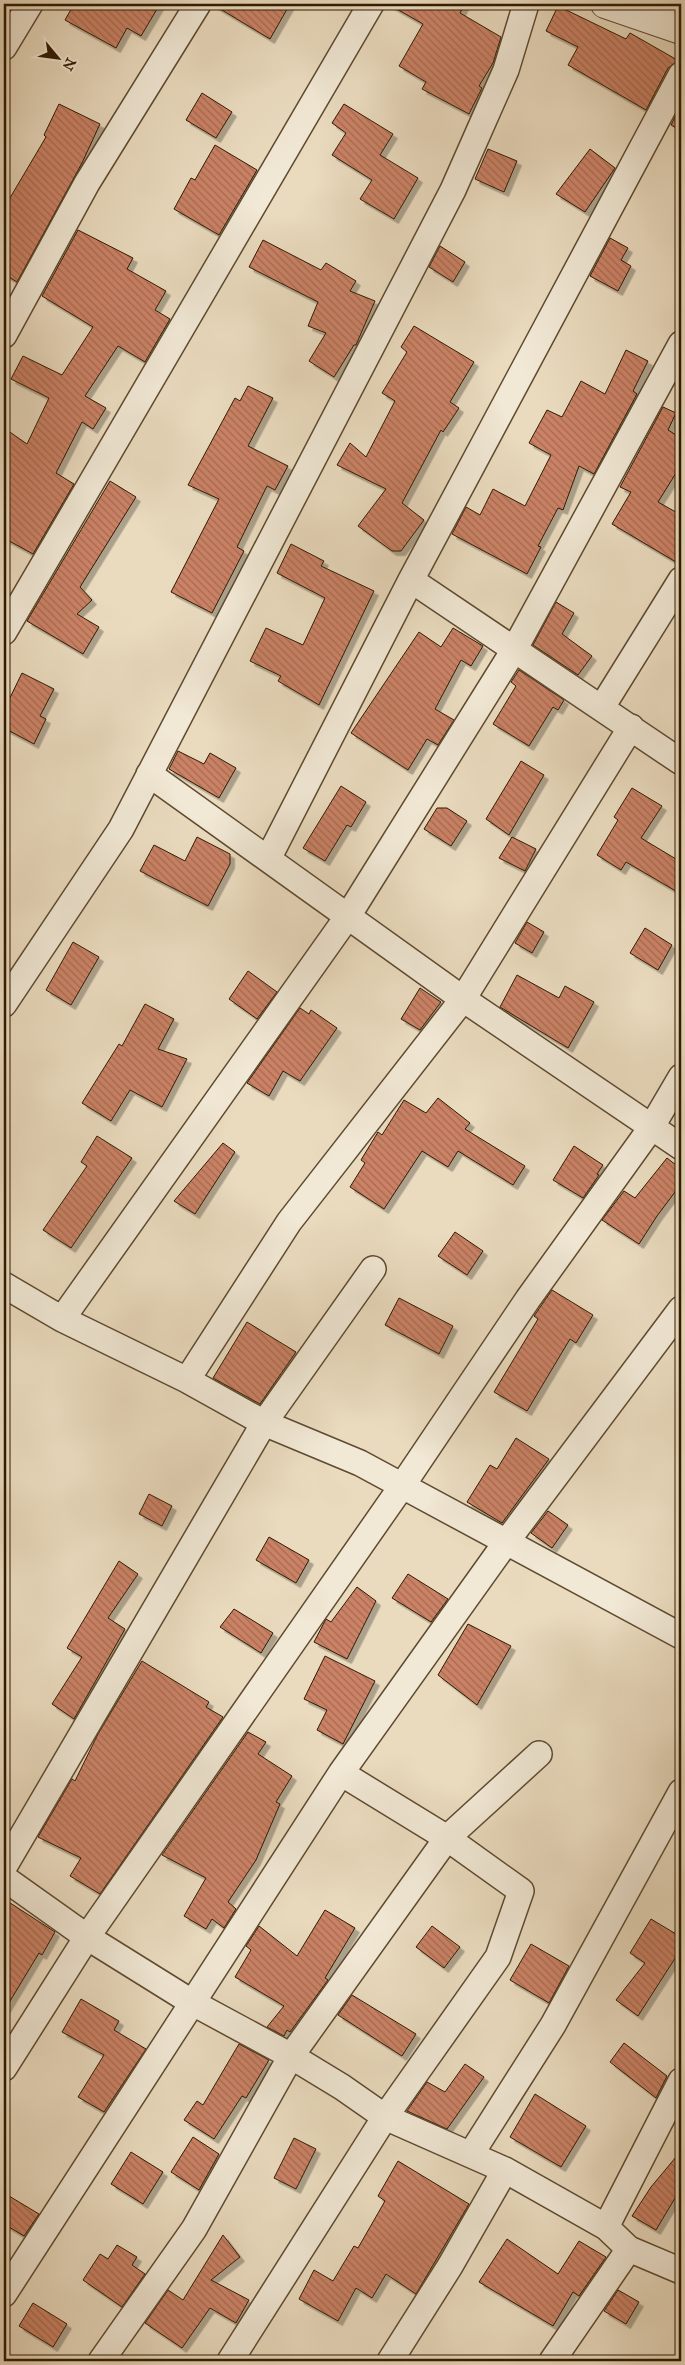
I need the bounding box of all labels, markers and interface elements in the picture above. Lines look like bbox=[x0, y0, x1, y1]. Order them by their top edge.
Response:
north arrow bbox=[32, 32, 82, 82]
text: N bbox=[59, 55, 79, 73]

